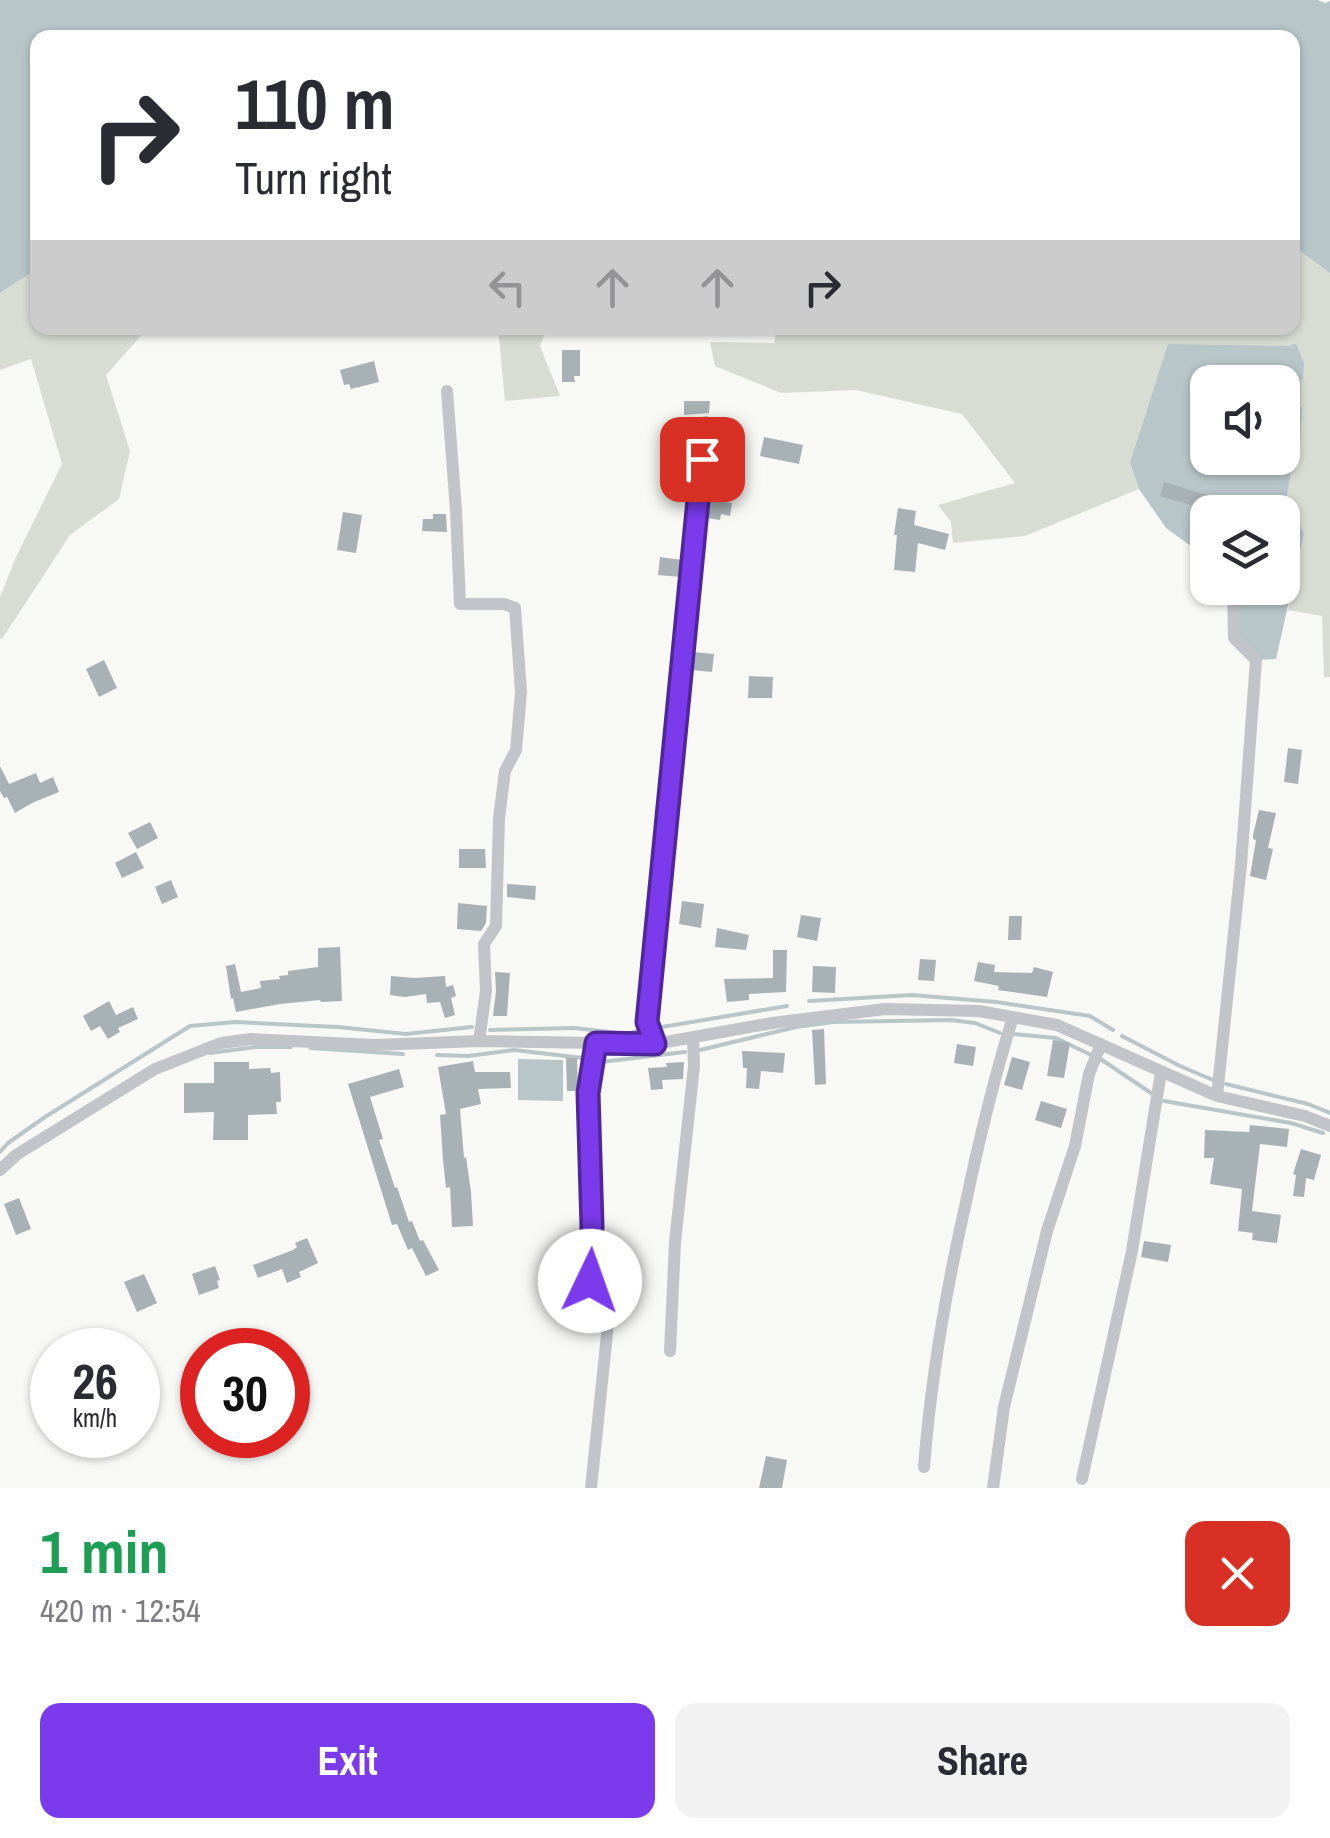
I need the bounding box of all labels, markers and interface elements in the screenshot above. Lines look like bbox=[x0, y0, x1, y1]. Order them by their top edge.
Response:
text: 110 m bbox=[235, 57, 395, 151]
icon: right bbox=[70, 70, 200, 200]
text: Turn right bbox=[235, 147, 392, 208]
icon: left bbox=[480, 260, 535, 315]
icon: ahead bbox=[585, 260, 640, 315]
icon: ahead bbox=[690, 260, 745, 315]
icon: right bbox=[795, 260, 850, 315]
map controls bbox=[1190, 365, 1300, 605]
button: sound bbox=[1190, 365, 1300, 475]
pin bbox=[660, 417, 745, 502]
icon: arrive bbox=[675, 432, 730, 487]
button: layers bbox=[1190, 495, 1300, 605]
position arrow bbox=[538, 1229, 642, 1333]
speed limit sign: 30 bbox=[180, 1328, 310, 1458]
text: 26 bbox=[72, 1347, 118, 1415]
text: km/h bbox=[73, 1401, 117, 1435]
text: 1 min bbox=[40, 1511, 169, 1592]
button: close bbox=[1185, 1521, 1290, 1626]
text: 420 m · 12:54 bbox=[40, 1589, 200, 1632]
button: Exit bbox=[40, 1703, 655, 1818]
button: Share bbox=[675, 1703, 1290, 1818]

